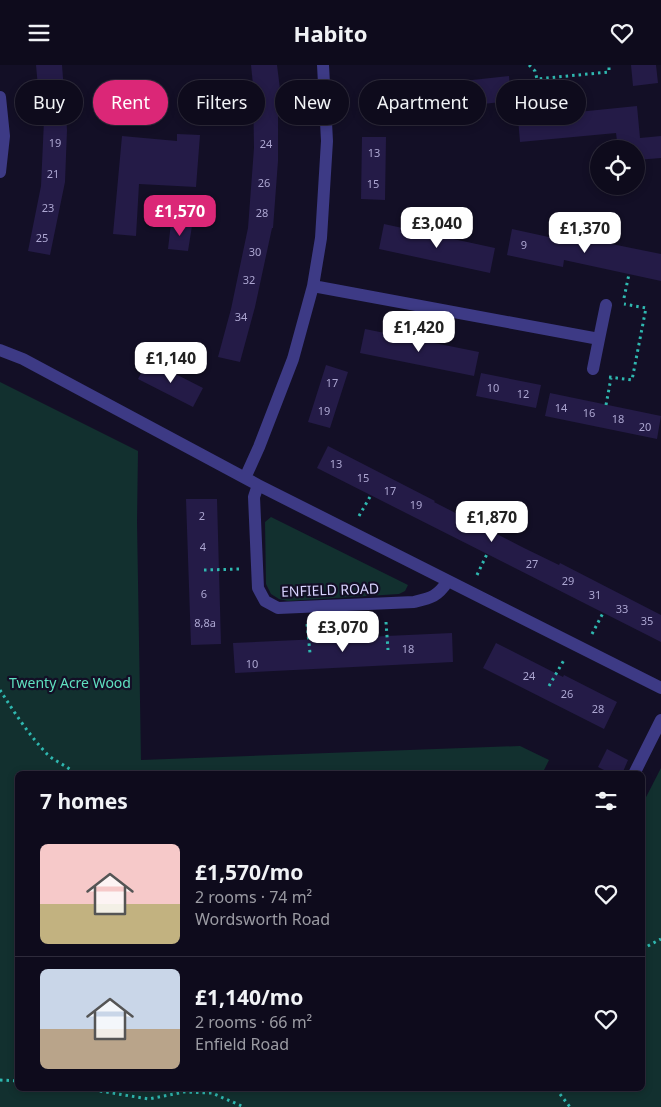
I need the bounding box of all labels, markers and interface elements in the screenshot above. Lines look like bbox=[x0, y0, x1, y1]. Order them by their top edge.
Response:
text: Habito bbox=[294, 18, 367, 48]
icon: menu bbox=[25, 19, 53, 47]
icon: heart bbox=[608, 19, 636, 47]
chip: Buy bbox=[15, 80, 83, 125]
chip: Rent bbox=[93, 80, 168, 125]
chip: Filters bbox=[178, 80, 265, 125]
chip: New bbox=[275, 80, 349, 125]
chip: Apartment bbox=[359, 80, 486, 125]
chip: House bbox=[496, 80, 586, 125]
house number: 19 bbox=[49, 135, 61, 150]
house number: 24 bbox=[260, 136, 273, 151]
map controls bbox=[590, 140, 645, 195]
button: locate bbox=[590, 140, 645, 195]
house number: 13 bbox=[368, 145, 380, 160]
house number: 21 bbox=[47, 166, 59, 181]
house number: 26 bbox=[258, 175, 270, 190]
house number: 15 bbox=[367, 176, 379, 191]
pin: £1,570 bbox=[139, 195, 221, 237]
house number: 23 bbox=[42, 200, 54, 215]
text: £1,570 bbox=[155, 200, 205, 222]
house number: 28 bbox=[256, 205, 268, 220]
pin: £3,040 bbox=[396, 207, 478, 249]
pin: £1,370 bbox=[544, 211, 626, 254]
text: £3,040 bbox=[412, 212, 462, 234]
text: £1,370 bbox=[560, 217, 610, 239]
house number: 25 bbox=[36, 230, 48, 245]
house number: 9 bbox=[521, 237, 527, 252]
house number: 30 bbox=[249, 244, 261, 259]
house number: 32 bbox=[243, 272, 255, 287]
house number: 34 bbox=[235, 309, 248, 324]
pin: £1,420 bbox=[378, 311, 460, 353]
text: £1,420 bbox=[394, 316, 444, 338]
pin: £1,140 bbox=[130, 341, 212, 384]
text: £1,140 bbox=[146, 347, 196, 369]
house number: 17 bbox=[326, 375, 338, 390]
house number: 10 bbox=[487, 380, 499, 395]
house number: 12 bbox=[517, 386, 529, 401]
house number: 14 bbox=[555, 400, 568, 415]
house number: 19 bbox=[318, 403, 330, 418]
house number: 16 bbox=[583, 405, 595, 420]
house number: 18 bbox=[612, 411, 624, 426]
house number: 20 bbox=[639, 419, 651, 434]
house number: 13 bbox=[330, 456, 342, 471]
house number: 15 bbox=[357, 470, 369, 485]
house number: 17 bbox=[384, 483, 396, 498]
house number: 19 bbox=[410, 497, 422, 512]
pin: £1,870 bbox=[451, 501, 533, 543]
text: £1,870 bbox=[467, 506, 517, 528]
house number: 2 bbox=[199, 508, 205, 523]
house number: 4 bbox=[200, 539, 207, 554]
house number: 27 bbox=[526, 556, 538, 571]
house number: 29 bbox=[562, 573, 574, 588]
street label: ENFIELD ROAD bbox=[281, 578, 379, 601]
house number: 6 bbox=[201, 586, 207, 601]
house number: 31 bbox=[589, 587, 601, 602]
house number: 33 bbox=[616, 601, 628, 616]
pin: £3,070 bbox=[302, 611, 384, 653]
house number: 35 bbox=[641, 613, 653, 628]
house number: 8,8a bbox=[194, 615, 216, 630]
text: £3,070 bbox=[318, 616, 368, 638]
house number: 18 bbox=[402, 641, 414, 656]
house number: 10 bbox=[246, 656, 258, 671]
house number: 24 bbox=[523, 668, 536, 683]
park label: Twenty Acre Wood bbox=[9, 673, 131, 692]
house number: 26 bbox=[561, 686, 573, 701]
house number: 28 bbox=[592, 701, 604, 716]
text: 7 homes bbox=[40, 787, 128, 815]
icon: filters bbox=[592, 787, 620, 815]
text: £1,570/mo bbox=[195, 858, 303, 886]
icon: home bbox=[80, 864, 140, 924]
icon: heart bbox=[592, 880, 620, 908]
text: 2 rooms · 74 m² bbox=[195, 886, 312, 908]
text: Wordsworth Road bbox=[195, 908, 330, 930]
text: £1,140/mo bbox=[195, 983, 303, 1011]
icon: home bbox=[80, 989, 140, 1049]
icon: heart bbox=[592, 1005, 620, 1033]
text: 2 rooms · 66 m² bbox=[195, 1011, 312, 1033]
text: Enfield Road bbox=[195, 1033, 289, 1055]

